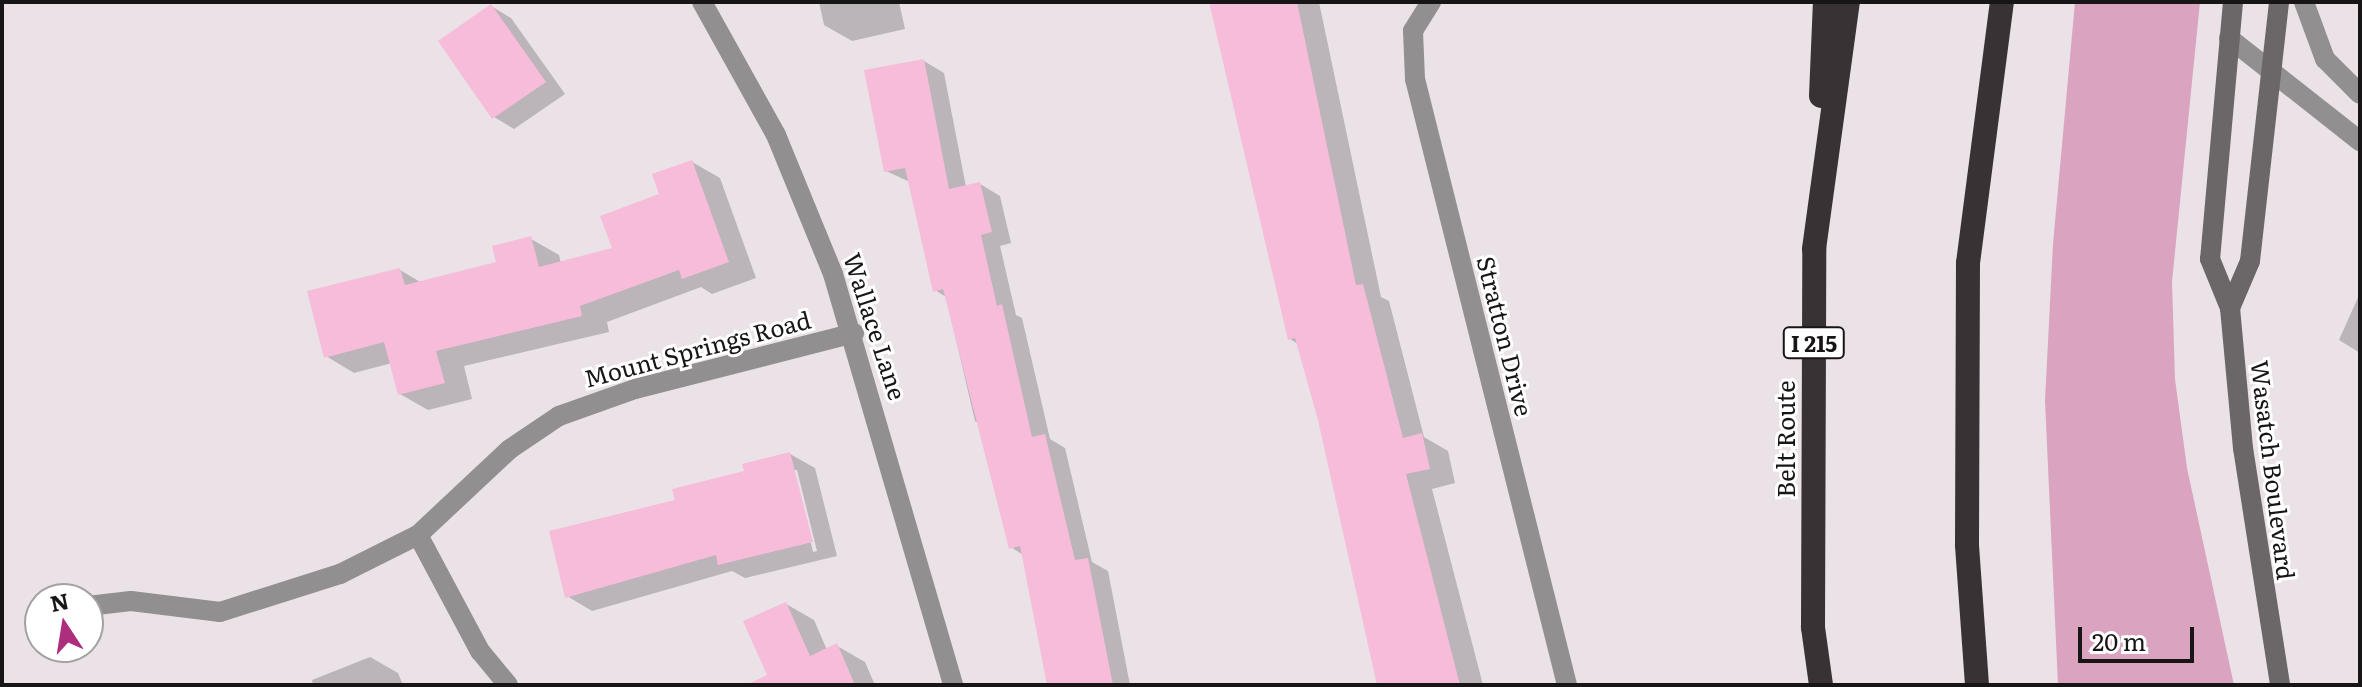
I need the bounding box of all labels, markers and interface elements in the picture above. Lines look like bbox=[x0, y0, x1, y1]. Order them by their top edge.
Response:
street label: Wallace Lane bbox=[839, 249, 913, 403]
street label: Stratton Drive bbox=[1472, 253, 1540, 419]
street label: Mount Springs Road bbox=[581, 304, 813, 392]
road number: I 215 bbox=[1782, 325, 1846, 361]
street label: Wasatch Boulevard bbox=[2246, 359, 2302, 581]
street label: Belt Route bbox=[1771, 380, 1799, 498]
north arrow bbox=[24, 583, 104, 663]
text: N bbox=[47, 583, 72, 619]
scale bar bbox=[2082, 611, 2198, 661]
text: 20 m bbox=[2092, 623, 2146, 658]

